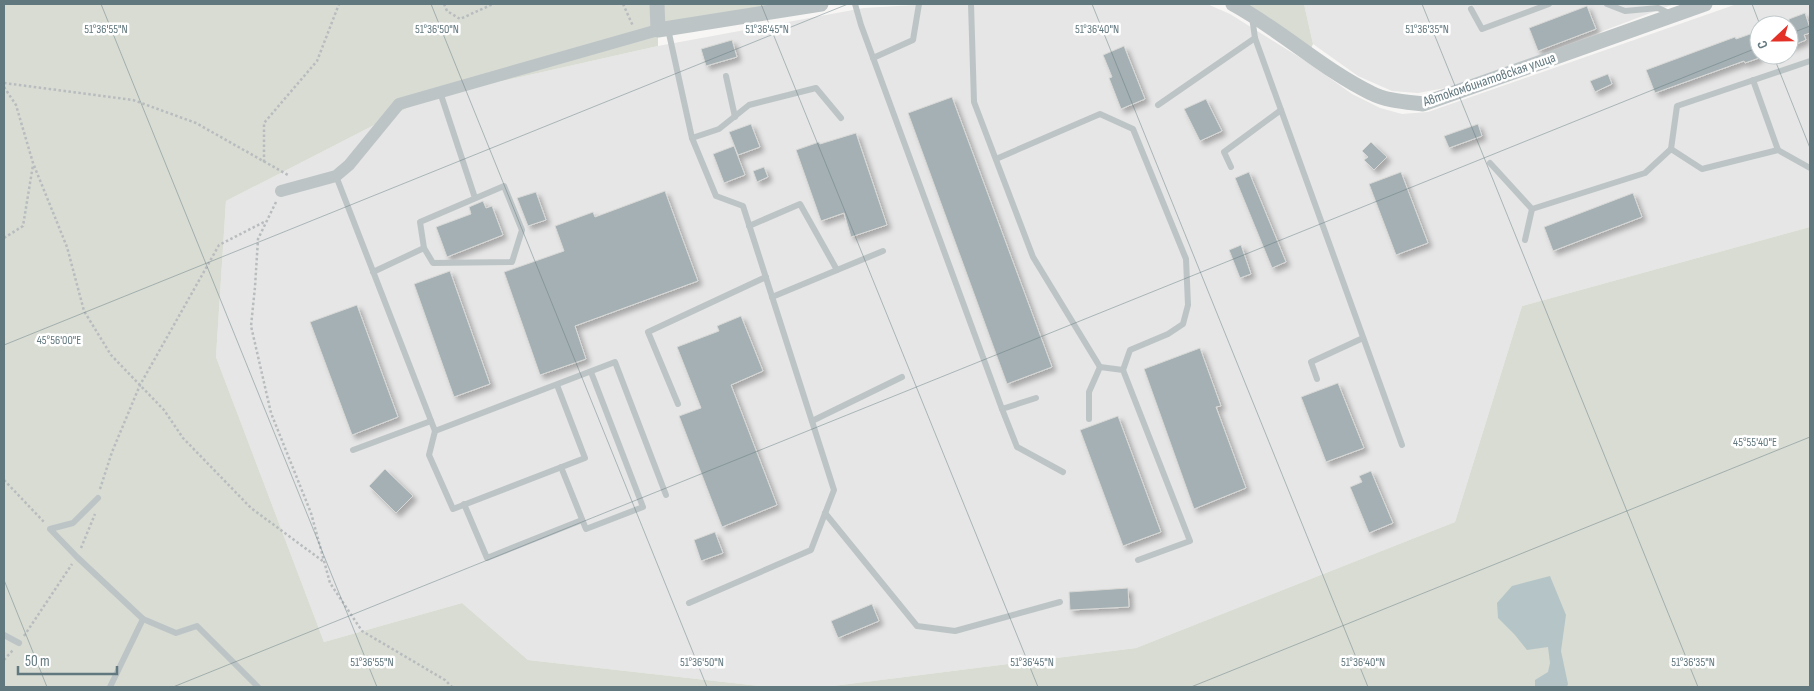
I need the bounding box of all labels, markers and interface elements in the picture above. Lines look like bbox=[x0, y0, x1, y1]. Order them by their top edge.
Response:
north arrow bbox=[1749, 15, 1799, 65]
text: 51°36'55"N bbox=[84, 22, 128, 37]
text: 51°36'50"N bbox=[415, 22, 459, 37]
text: 51°36'45"N bbox=[745, 22, 789, 37]
text: 51°36'40"N bbox=[1075, 22, 1119, 37]
text: 51°36'35"N bbox=[1405, 22, 1449, 37]
text: С bbox=[1753, 38, 1772, 51]
street label: Автокомбинатовская улица bbox=[1420, 49, 1558, 110]
text: 45°56'00"E bbox=[37, 333, 81, 348]
text: 45°55'40"E bbox=[1733, 435, 1777, 450]
scale bar bbox=[18, 644, 116, 676]
text: 50 m bbox=[25, 652, 50, 671]
text: 51°36'55"N bbox=[350, 655, 394, 670]
text: 51°36'50"N bbox=[680, 655, 724, 670]
text: 51°36'45"N bbox=[1010, 655, 1054, 670]
text: 51°36'40"N bbox=[1341, 655, 1385, 670]
text: 51°36'35"N bbox=[1671, 655, 1715, 670]

